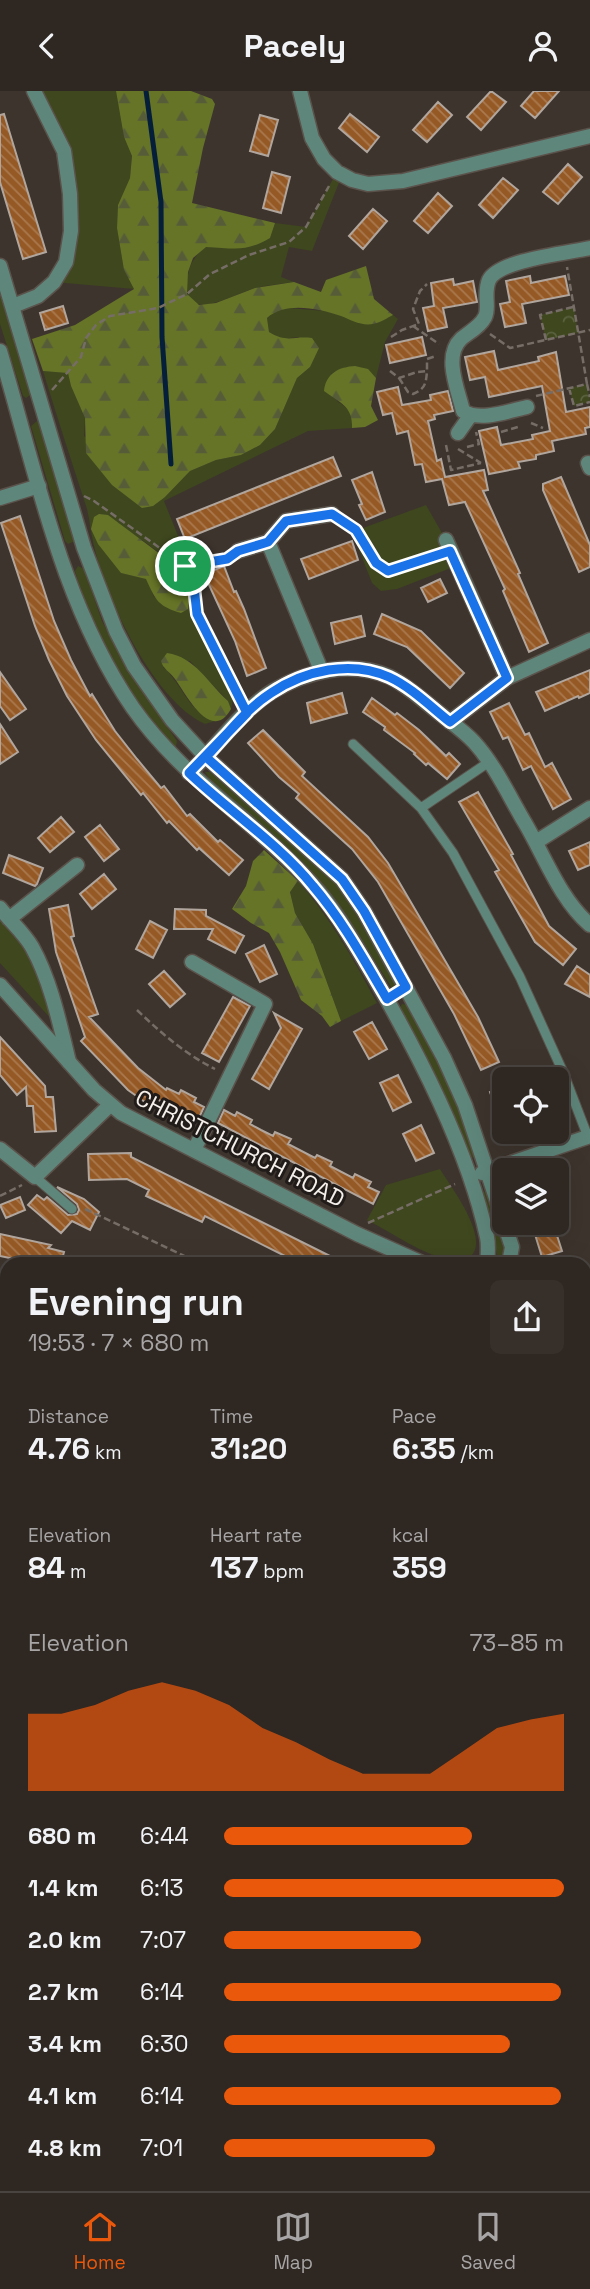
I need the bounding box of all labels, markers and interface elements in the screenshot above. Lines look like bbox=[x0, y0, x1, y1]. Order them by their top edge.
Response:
text: Pacely bbox=[244, 26, 346, 66]
icon: back bbox=[28, 27, 66, 65]
icon: person bbox=[524, 27, 562, 65]
pin bbox=[155, 536, 215, 596]
icon: arrive bbox=[166, 547, 204, 585]
map controls bbox=[492, 1067, 569, 1235]
button: locate bbox=[492, 1067, 569, 1144]
street label: CHRISTCHURCH ROAD bbox=[130, 1082, 350, 1214]
button: layers bbox=[492, 1158, 569, 1235]
text: Evening run bbox=[28, 1278, 244, 1326]
button: share bbox=[490, 1280, 564, 1354]
text: 19:53 · 7 × 680 m bbox=[28, 1328, 209, 1358]
text: Distance bbox=[28, 1404, 109, 1429]
text: Time bbox=[210, 1404, 253, 1429]
text: Pace bbox=[392, 1404, 436, 1429]
text: 4.76 bbox=[28, 1429, 90, 1468]
text: 31:20 bbox=[210, 1429, 287, 1468]
text: 6:35 bbox=[392, 1429, 456, 1468]
text: km bbox=[90, 1440, 122, 1465]
text: /km bbox=[456, 1440, 494, 1465]
text: Elevation bbox=[28, 1523, 111, 1548]
text: Heart rate bbox=[210, 1523, 302, 1548]
text: kcal bbox=[392, 1523, 429, 1548]
text: 84 bbox=[28, 1548, 65, 1587]
text: 137 bbox=[210, 1548, 258, 1587]
text: 359 bbox=[392, 1548, 447, 1587]
text: m bbox=[65, 1559, 86, 1584]
text: bpm bbox=[258, 1559, 304, 1584]
text: Elevation bbox=[28, 1628, 129, 1658]
text: 73–85 m bbox=[469, 1628, 564, 1658]
text: 680 m bbox=[28, 1821, 96, 1851]
text: 6:44 bbox=[140, 1821, 189, 1851]
text: 1.4 km bbox=[28, 1873, 98, 1903]
text: 6:13 bbox=[140, 1873, 183, 1903]
text: 2.0 km bbox=[28, 1925, 102, 1955]
text: 7:07 bbox=[140, 1925, 186, 1955]
text: 2.7 km bbox=[28, 1977, 99, 2007]
text: 6:14 bbox=[140, 1977, 184, 2007]
text: 3.4 km bbox=[28, 2029, 102, 2059]
text: 6:30 bbox=[140, 2029, 189, 2059]
text: 4.1 km bbox=[28, 2081, 97, 2111]
text: 6:14 bbox=[140, 2081, 184, 2111]
text: 4.8 km bbox=[28, 2133, 102, 2163]
text: 7:01 bbox=[140, 2133, 183, 2163]
tab: Home bbox=[74, 2208, 126, 2275]
tab: Map bbox=[273, 2208, 313, 2275]
tab: Saved bbox=[461, 2208, 516, 2275]

